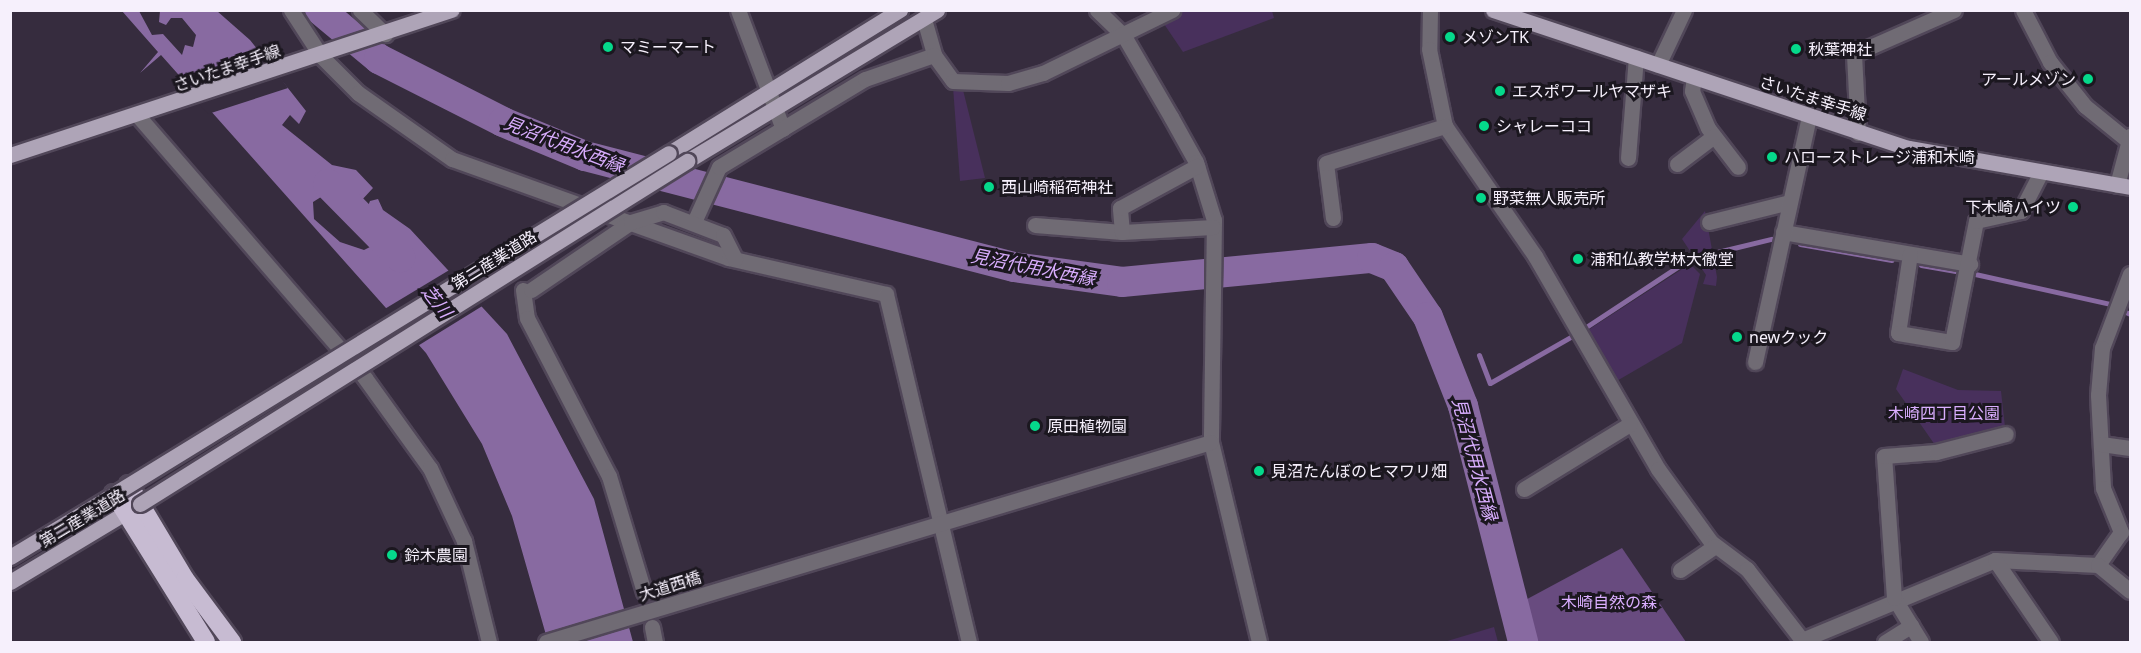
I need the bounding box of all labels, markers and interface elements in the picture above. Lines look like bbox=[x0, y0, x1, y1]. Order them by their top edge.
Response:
place label: メゾンTK bbox=[1462, 27, 1529, 47]
marker: メゾンTK bbox=[1443, 30, 1457, 44]
place label: マミーマート bbox=[620, 37, 716, 57]
place label: 秋葉神社 bbox=[1808, 39, 1872, 59]
marker: マミーマート bbox=[601, 40, 615, 54]
street label: さいたま幸手線 bbox=[171, 41, 283, 95]
marker: 秋葉神社 bbox=[1789, 42, 1803, 56]
place label: アールメゾン bbox=[1981, 69, 2076, 89]
street label: さいたま幸手線 bbox=[1757, 72, 1869, 124]
marker: アールメゾン bbox=[2081, 72, 2095, 86]
place label: エスポワールヤマザキ bbox=[1512, 81, 1672, 101]
marker: エスポワールヤマザキ bbox=[1493, 84, 1507, 98]
water label: 見沼代用水西縁 bbox=[501, 111, 627, 177]
place label: シャレーココ bbox=[1496, 116, 1592, 136]
marker: シャレーココ bbox=[1477, 119, 1491, 133]
place label: ハローストレージ浦和木崎 bbox=[1784, 147, 1976, 167]
marker: ハローストレージ浦和木崎 bbox=[1765, 150, 1779, 164]
place label: 西山崎稲荷神社 bbox=[1001, 177, 1113, 197]
marker: 西山崎稲荷神社 bbox=[982, 180, 996, 194]
place label: 野菜無人販売所 bbox=[1493, 188, 1605, 208]
marker: 野菜無人販売所 bbox=[1474, 191, 1488, 205]
place label: 下木崎ハイツ bbox=[1965, 197, 2061, 217]
marker: 下木崎ハイツ bbox=[2066, 200, 2080, 214]
street label: 第二産業道路 bbox=[448, 226, 540, 294]
water label: 見沼代用水西縁 bbox=[969, 244, 1097, 290]
place label: 浦和仏教学林大徹堂 bbox=[1590, 249, 1734, 269]
marker: 浦和仏教学林大徹堂 bbox=[1571, 252, 1585, 266]
water label: 芝川 bbox=[417, 280, 457, 322]
place label: newクック bbox=[1749, 327, 1828, 347]
marker: newクック bbox=[1730, 330, 1744, 344]
water label: 見沼代用水西縁 bbox=[1448, 395, 1502, 523]
park label: 木崎四丁目公園 bbox=[1888, 403, 2000, 423]
place label: 原田植物園 bbox=[1047, 416, 1127, 436]
marker: 原田植物園 bbox=[1028, 419, 1042, 433]
place label: 見沼たんぼのヒマワリ畑 bbox=[1271, 461, 1447, 481]
marker: 見沼たんぼのヒマワリ畑 bbox=[1252, 464, 1266, 478]
street label: 第二産業道路 bbox=[36, 485, 128, 551]
place label: 鈴木農園 bbox=[404, 545, 468, 565]
marker: 鈴木農園 bbox=[385, 548, 399, 562]
street label: 大道西橋 bbox=[637, 567, 703, 605]
park label: 木崎自然の森 bbox=[1561, 592, 1657, 612]

